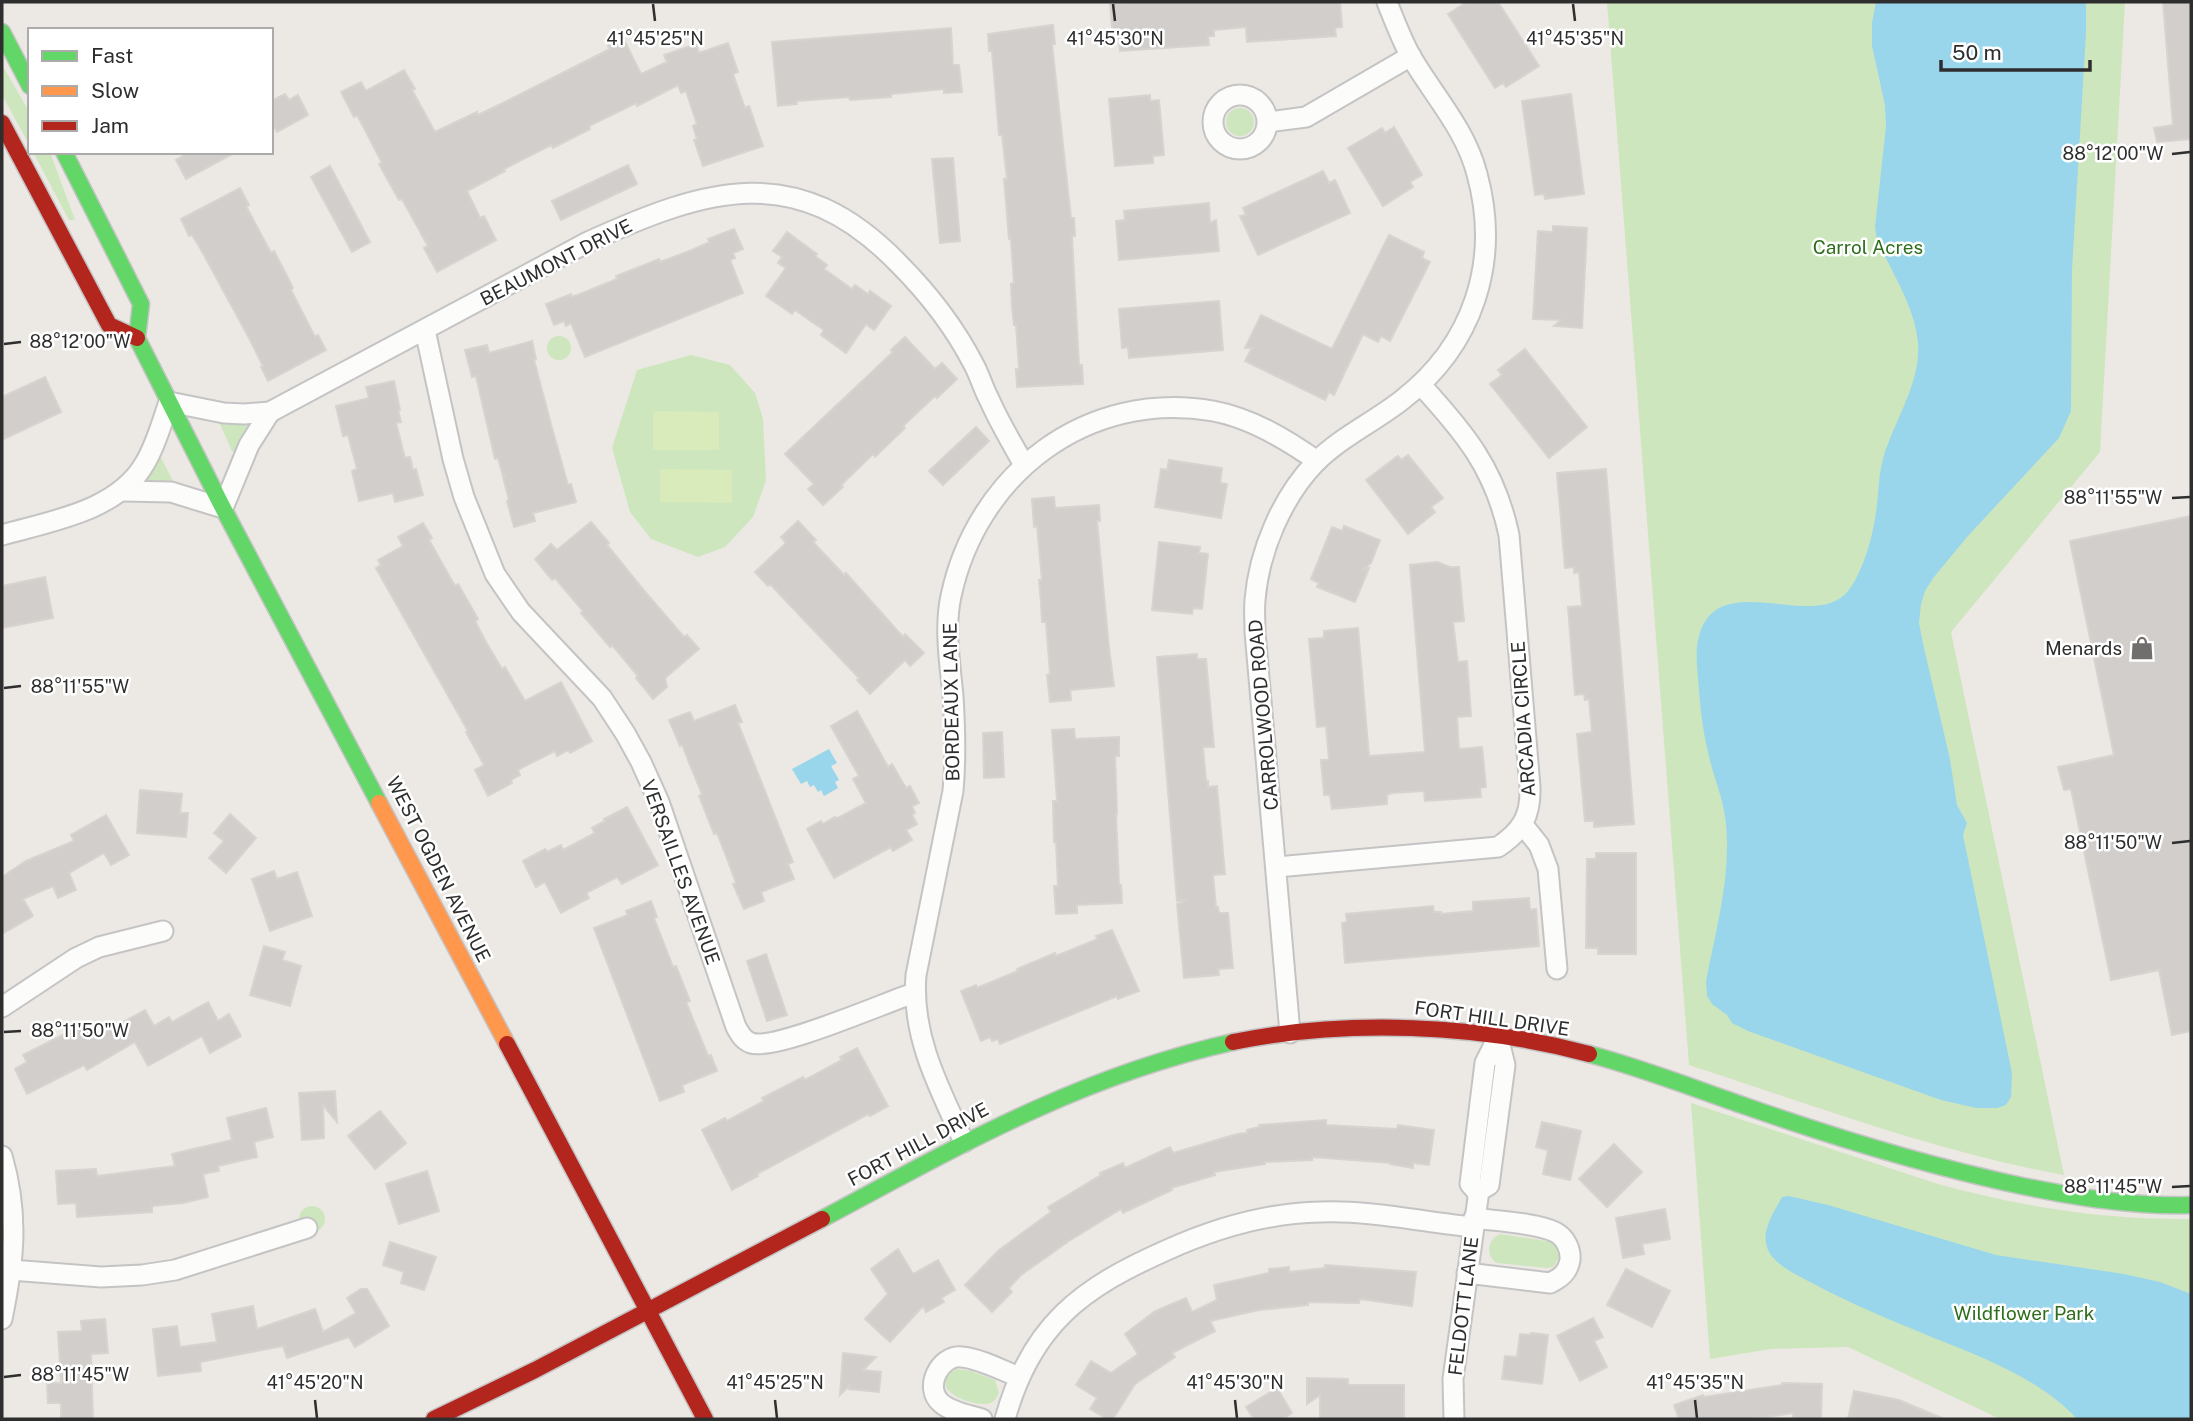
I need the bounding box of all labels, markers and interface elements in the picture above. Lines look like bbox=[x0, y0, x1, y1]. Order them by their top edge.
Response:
legend bbox=[28, 28, 273, 154]
text: 41°45'25"N bbox=[606, 28, 704, 49]
text: 41°45'30"N bbox=[1066, 28, 1164, 49]
text: 41°45'35"N bbox=[1526, 28, 1624, 49]
scale bar bbox=[1941, 28, 2090, 72]
text: 50 m bbox=[1952, 40, 2002, 65]
text: Fast bbox=[91, 43, 133, 68]
text: Slow bbox=[91, 78, 139, 103]
text: Jam bbox=[91, 113, 129, 138]
text: 88°12'00"W bbox=[2063, 143, 2163, 164]
street label: BEAUMONT DRIVE bbox=[476, 214, 636, 310]
park label: Carrol Acres bbox=[1813, 236, 1923, 258]
text: 88°12'00"W bbox=[30, 331, 130, 352]
text: 88°11'55"W bbox=[2064, 487, 2162, 508]
street label: CARROLWOOD ROAD bbox=[1244, 619, 1282, 811]
street label: BORDEAUX LANE bbox=[939, 622, 963, 782]
shop icon: Menards bbox=[2128, 634, 2156, 662]
place label: Menards bbox=[2045, 637, 2122, 659]
street label: ARCADIA CIRCLE bbox=[1507, 640, 1539, 798]
text: 88°11'55"W bbox=[31, 676, 129, 697]
street label: WEST OGDEN AVENUE bbox=[383, 772, 495, 966]
street label: VERSAILLES AVENUE bbox=[637, 777, 725, 967]
text: 88°11'50"W bbox=[2064, 832, 2162, 853]
street label: FORT HILL DRIVE bbox=[1413, 996, 1571, 1040]
text: 88°11'50"W bbox=[31, 1020, 129, 1041]
street label: FORT HILL DRIVE bbox=[844, 1098, 992, 1190]
text: 88°11'45"W bbox=[2064, 1176, 2162, 1197]
street label: FELDOTT LANE bbox=[1444, 1235, 1482, 1377]
park label: Wildflower Park bbox=[1954, 1302, 2095, 1324]
text: 88°11'45"W bbox=[31, 1364, 129, 1385]
text: 41°45'20"N bbox=[266, 1372, 364, 1393]
text: 41°45'25"N bbox=[726, 1372, 824, 1393]
text: 41°45'30"N bbox=[1186, 1372, 1284, 1393]
text: 41°45'35"N bbox=[1646, 1372, 1744, 1393]

